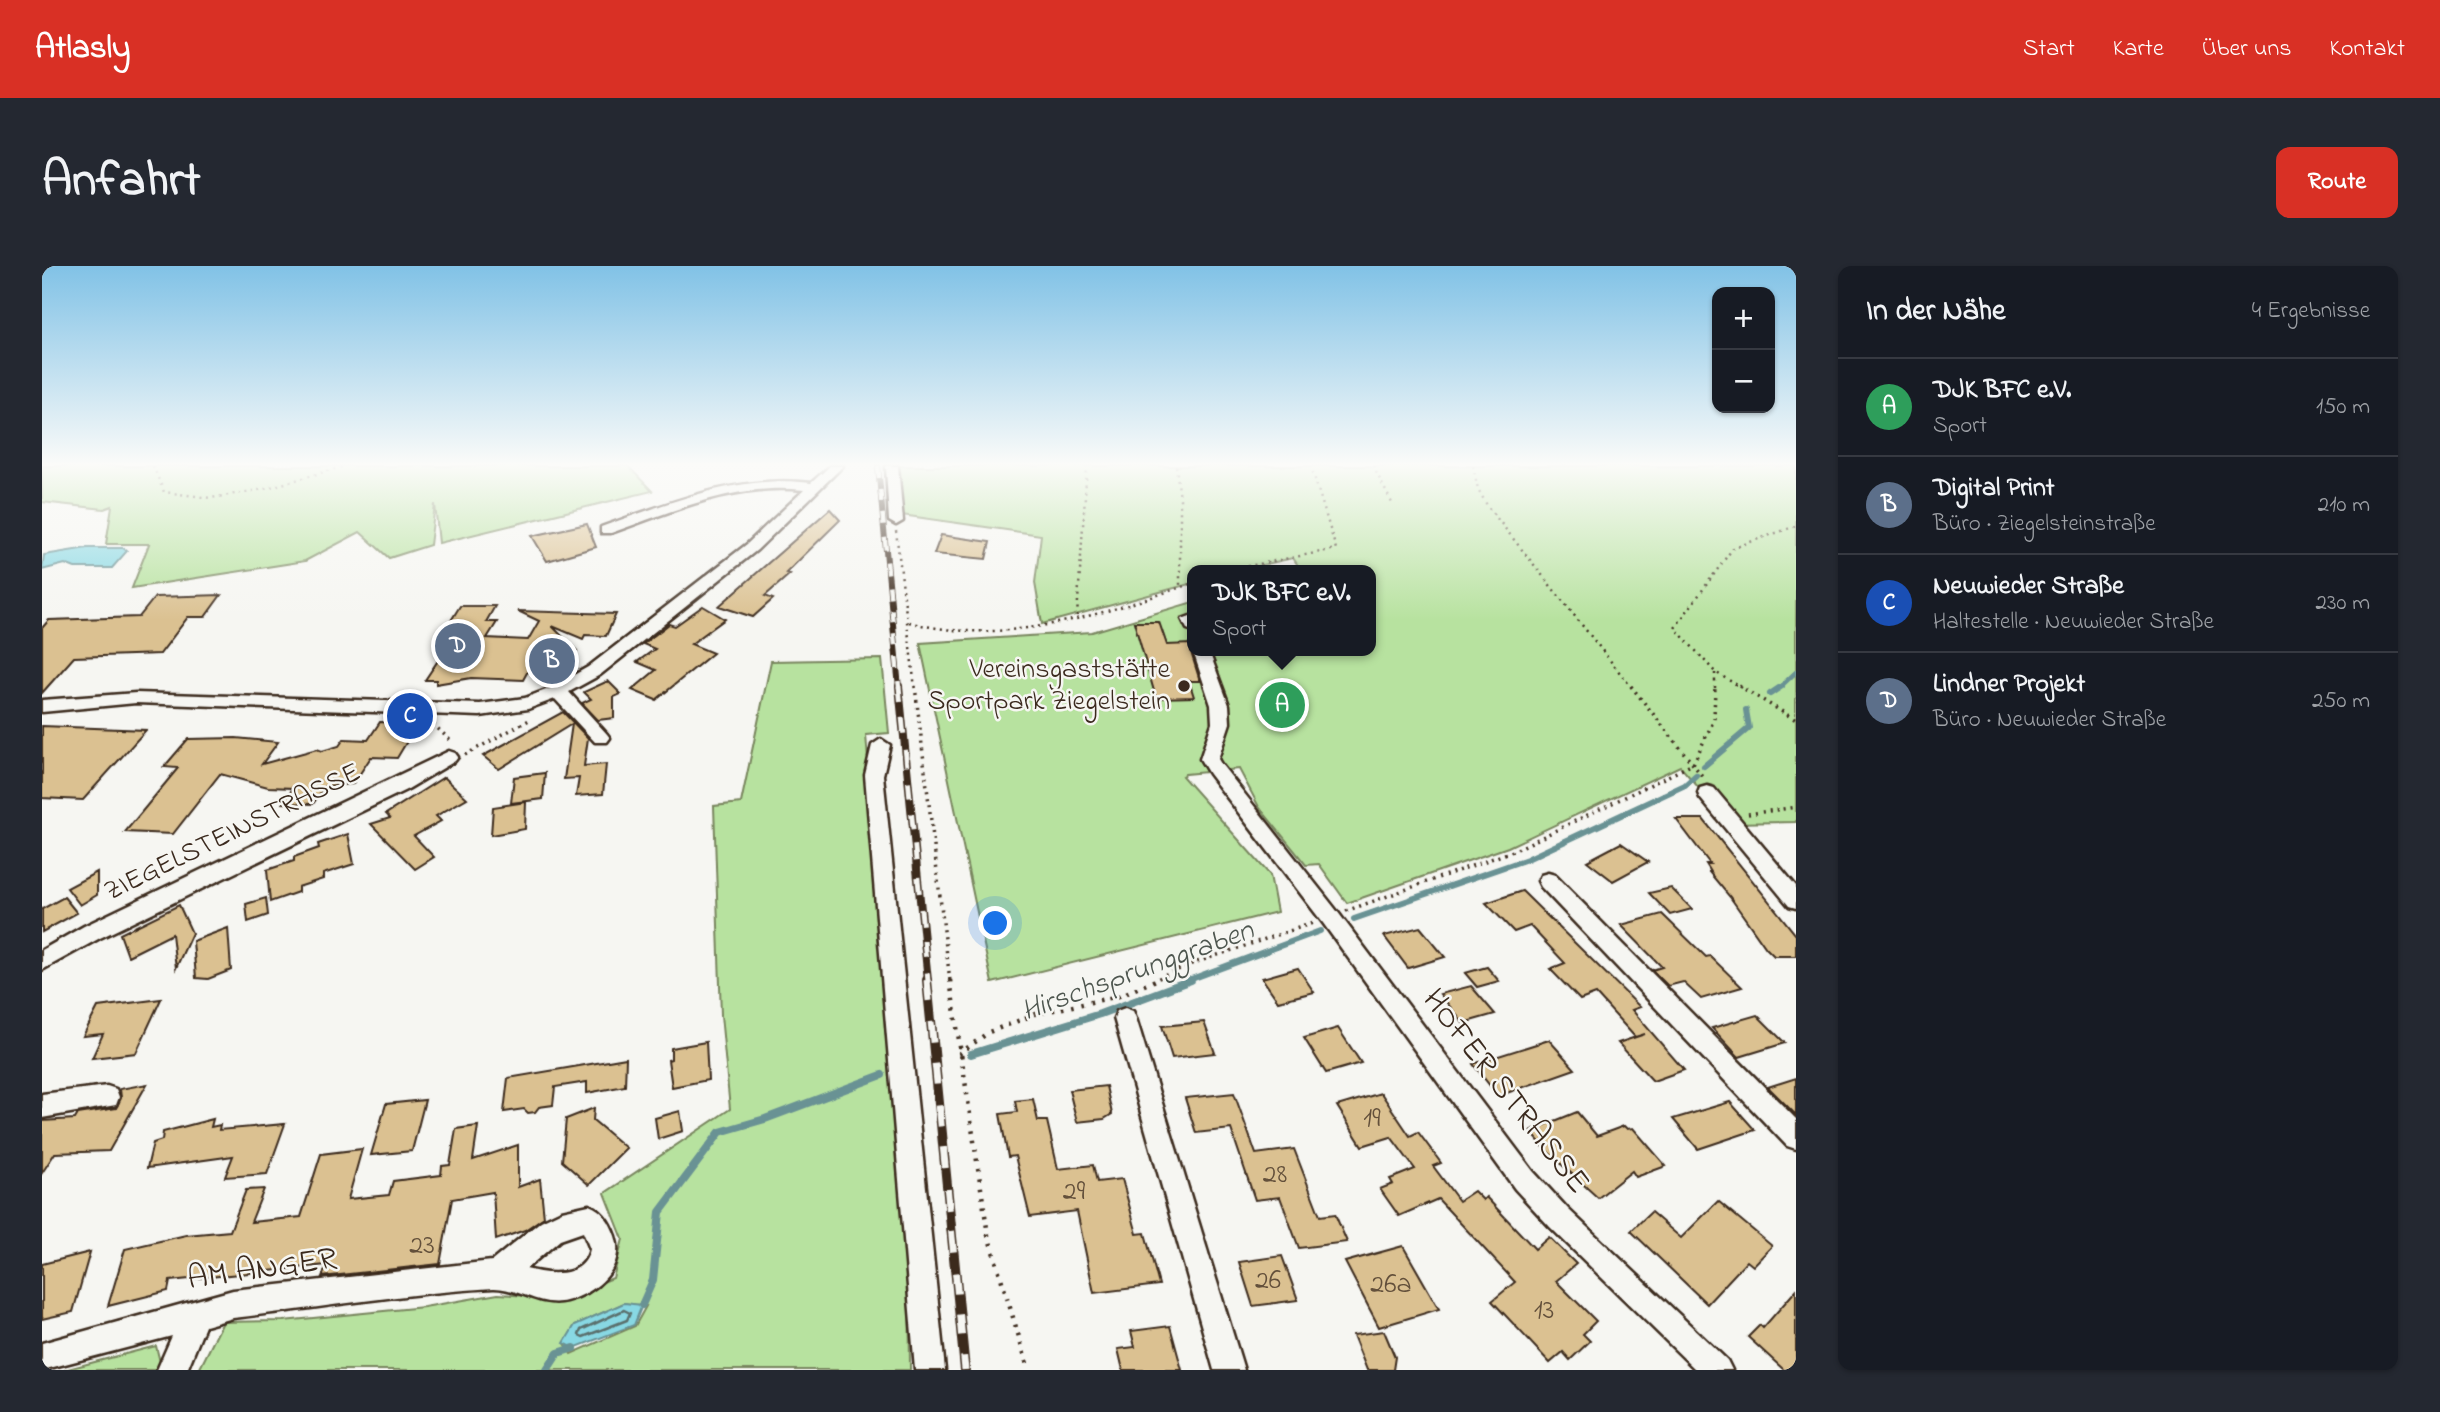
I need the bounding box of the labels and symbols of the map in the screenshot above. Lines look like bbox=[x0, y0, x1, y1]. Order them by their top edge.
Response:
pin: D bbox=[435, 620, 481, 672]
pin: B bbox=[529, 635, 575, 687]
place label: Vereinsgaststätte Sportpark Ziegelstein bbox=[927, 650, 1170, 723]
marker: Vereinsgaststätte Sportpark Ziegelstein bbox=[1176, 678, 1192, 694]
pin: A bbox=[1259, 679, 1305, 731]
pin: C bbox=[387, 690, 433, 742]
street label: ZIEGELSTEINSTRASSE bbox=[98, 753, 368, 913]
your location bbox=[978, 906, 1012, 940]
water label: Hirschsprunggraben bbox=[1016, 909, 1261, 1034]
street label: HOFER STRASSE bbox=[1409, 979, 1601, 1205]
house number: 19 bbox=[1363, 1099, 1381, 1140]
house number: 28 bbox=[1263, 1155, 1287, 1196]
house number: 29 bbox=[1063, 1172, 1086, 1213]
house number: 23 bbox=[409, 1226, 435, 1267]
street label: AM ANGER bbox=[184, 1236, 340, 1304]
house number: 26 bbox=[1255, 1261, 1281, 1302]
house number: 26a bbox=[1370, 1265, 1412, 1306]
house number: 13 bbox=[1534, 1291, 1554, 1332]

